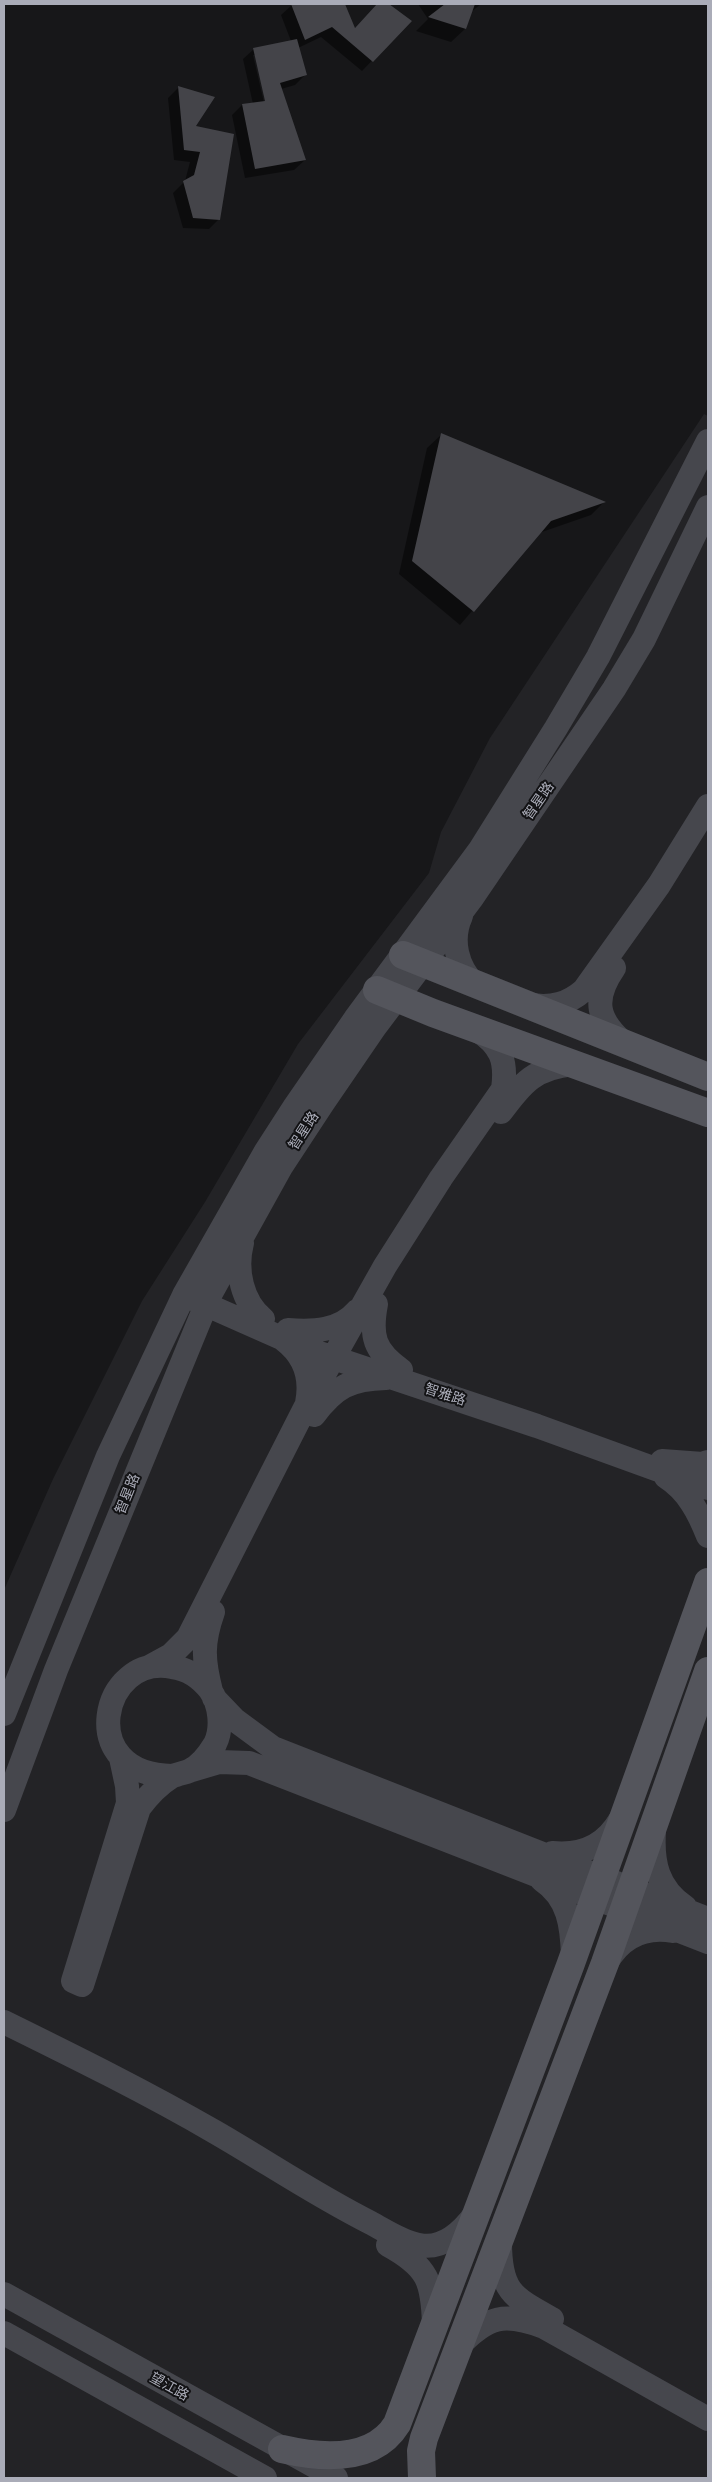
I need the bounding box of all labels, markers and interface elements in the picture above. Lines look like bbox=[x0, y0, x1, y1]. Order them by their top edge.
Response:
street label: 智星路 bbox=[520, 779, 558, 823]
street label: 智星路 bbox=[286, 1109, 322, 1153]
street label: 智雅路 bbox=[422, 1381, 468, 1409]
street label: 智星路 bbox=[112, 1471, 144, 1517]
street label: 望江路 bbox=[147, 2369, 191, 2405]

